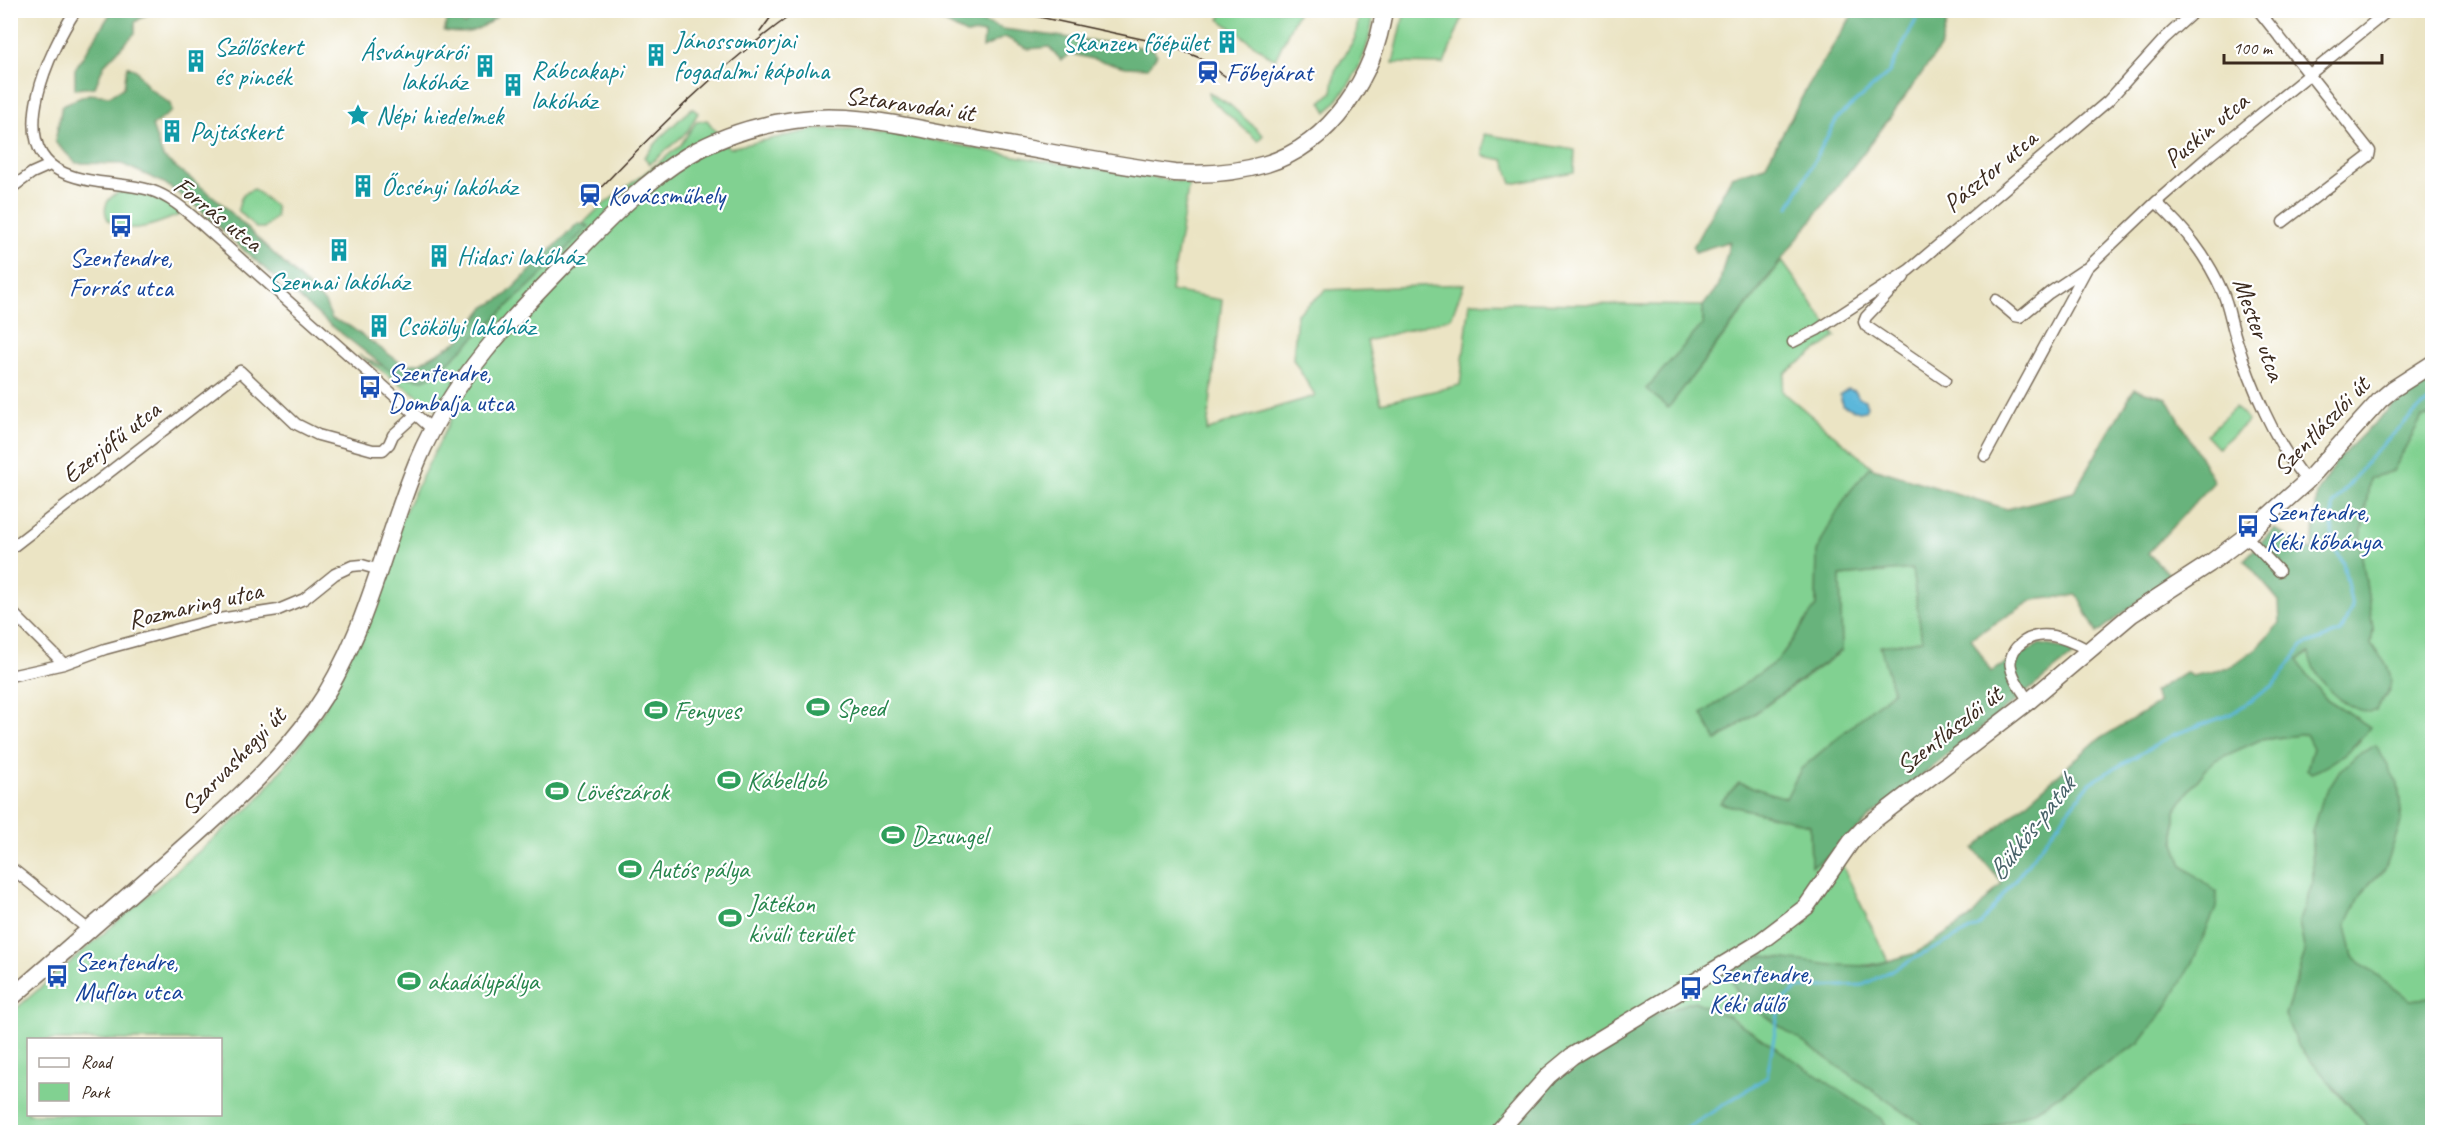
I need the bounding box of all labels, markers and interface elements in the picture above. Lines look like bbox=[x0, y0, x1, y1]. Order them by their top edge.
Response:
place label: Jánossomorjai fogadalmi kápolna bbox=[672, 24, 831, 87]
place label: Skanzen főépület bbox=[1063, 26, 1211, 59]
scale bar bbox=[2224, 27, 2382, 65]
building icon: Skanzen főépület bbox=[1214, 29, 1240, 55]
place label: Szőlőskert és pincék bbox=[214, 30, 305, 93]
place label: Ásványrárói lakóház bbox=[360, 35, 470, 98]
text: 100 m bbox=[2233, 37, 2274, 59]
building icon: Jánossomorjai fogadalmi kápolna bbox=[643, 42, 669, 68]
building icon: Szőlőskert és pincék bbox=[183, 48, 209, 74]
building icon: Ásványrárói lakóház bbox=[472, 53, 498, 79]
place label: Rábcakapi lakóház bbox=[531, 54, 626, 117]
place label: Főbejárat bbox=[1226, 56, 1315, 89]
station icon: Főbejárat bbox=[1195, 59, 1221, 85]
building icon: Rábcakapi lakóház bbox=[500, 72, 526, 98]
street label: Sztaravodai út bbox=[843, 79, 979, 130]
street label: Puskin utca bbox=[2157, 84, 2256, 175]
place label: Népi hiedelmek bbox=[376, 99, 506, 132]
place icon: Népi hiedelmek bbox=[345, 102, 371, 128]
place label: Pajtáskert bbox=[190, 115, 285, 148]
building icon: Pajtáskert bbox=[159, 118, 185, 144]
street label: Pásztor utca bbox=[1936, 121, 2045, 220]
street label: Forrás utca bbox=[167, 169, 270, 260]
place label: Őcsényi lakóház bbox=[381, 170, 520, 203]
building icon: Őcsényi lakóház bbox=[350, 173, 376, 199]
place label: Kovácsműhely bbox=[608, 179, 727, 212]
station icon: Kovácsműhely bbox=[577, 182, 603, 208]
bus stop icon: Szentendre, Forrás utca bbox=[108, 213, 134, 239]
building icon: Szennai lakóház bbox=[326, 237, 352, 263]
place label: Hidasi lakóház bbox=[457, 240, 586, 273]
place label: Szentendre, Forrás utca bbox=[69, 241, 175, 304]
building icon: Hidasi lakóház bbox=[426, 243, 452, 269]
place label: Szennai lakóház bbox=[269, 265, 412, 298]
street label: Mester utca bbox=[2225, 273, 2293, 387]
place label: Csökölyi lakóház bbox=[397, 310, 538, 343]
building icon: Csökölyi lakóház bbox=[366, 313, 392, 339]
place label: Szentendre, Dombalja utca bbox=[388, 356, 515, 419]
street label: Szentlászlói út bbox=[2265, 368, 2378, 483]
bus stop icon: Szentendre, Dombalja utca bbox=[357, 374, 383, 400]
street label: Ezerjófű utca bbox=[55, 392, 168, 491]
place label: Szentendre, Kéki kőbánya bbox=[2266, 495, 2383, 558]
bus stop icon: Szentendre, Kéki kőbánya bbox=[2235, 513, 2261, 539]
street label: Rozmaring utca bbox=[125, 573, 267, 636]
street label: Szentlászlói út bbox=[1889, 677, 2011, 782]
place label: Speed bbox=[836, 691, 889, 724]
place label: Fenyves bbox=[674, 694, 742, 727]
sports icon: Speed bbox=[805, 694, 831, 720]
sports icon: Fenyves bbox=[643, 697, 669, 723]
street label: Szarvashegyi út bbox=[173, 698, 294, 822]
place label: Kábeldob bbox=[747, 764, 828, 797]
water label: Bükkös-patak bbox=[1980, 765, 2085, 887]
sports icon: Kábeldob bbox=[716, 767, 742, 793]
place label: Lövészárok bbox=[575, 775, 670, 808]
sports icon: Lövészárok bbox=[544, 778, 570, 804]
place label: Dzsungel bbox=[911, 819, 992, 852]
sports icon: Dzsungel bbox=[880, 822, 906, 848]
place label: Autós pálya bbox=[648, 853, 751, 886]
sports icon: Autós pálya bbox=[617, 856, 643, 882]
place label: Játékon kívüli terület bbox=[746, 887, 856, 950]
sports icon: Játékon kívüli terület bbox=[717, 905, 743, 931]
place label: Szentendre, Muflon utca bbox=[75, 945, 183, 1008]
place label: Szentendre, Kéki dűlő bbox=[1709, 957, 1812, 1020]
bus stop icon: Szentendre, Muflon utca bbox=[44, 963, 70, 989]
place label: akadálypálya bbox=[427, 965, 541, 998]
sports icon: akadálypálya bbox=[396, 968, 422, 994]
bus stop icon: Szentendre, Kéki dűlő bbox=[1678, 975, 1704, 1001]
legend bbox=[27, 1038, 222, 1116]
text: Road bbox=[81, 1051, 114, 1073]
text: Park bbox=[81, 1081, 111, 1103]

